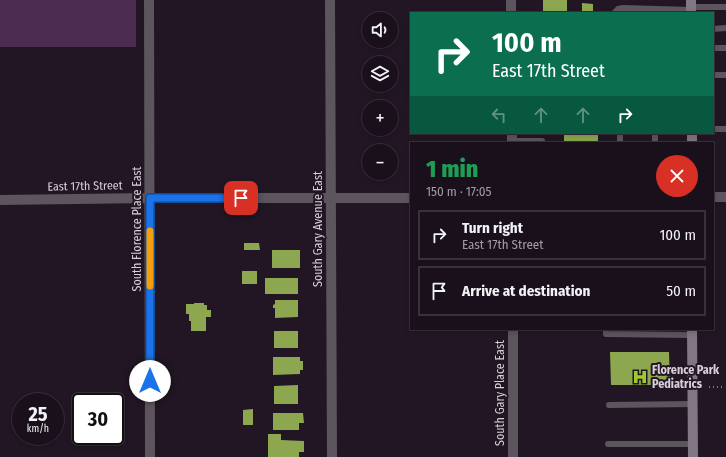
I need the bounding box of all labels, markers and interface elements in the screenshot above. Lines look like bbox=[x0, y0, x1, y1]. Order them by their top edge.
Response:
map controls bbox=[362, 12, 398, 180]
button: sound bbox=[362, 12, 398, 48]
text: 100 m bbox=[492, 26, 562, 59]
icon: right bbox=[426, 28, 478, 80]
button: layers bbox=[362, 56, 398, 92]
text: East 17th Street bbox=[492, 60, 605, 82]
button: + bbox=[362, 100, 398, 136]
icon: left bbox=[488, 104, 510, 126]
icon: ahead bbox=[530, 104, 552, 126]
icon: ahead bbox=[572, 104, 594, 126]
icon: right bbox=[614, 104, 636, 126]
button: − bbox=[362, 144, 398, 180]
text: 1 min bbox=[426, 155, 478, 183]
button: close bbox=[656, 155, 698, 197]
street label: South Florence Place East bbox=[130, 166, 144, 292]
street label: South Gary Avenue East bbox=[311, 171, 325, 287]
street label: East 17th Street bbox=[47, 178, 123, 194]
pin bbox=[224, 181, 258, 215]
text: 150 m · 17:05 bbox=[426, 184, 492, 199]
icon: arrive bbox=[230, 187, 252, 209]
text: Turn right bbox=[462, 219, 523, 237]
icon: right bbox=[428, 224, 450, 246]
text: 100 m bbox=[659, 226, 696, 244]
text: East 17th Street bbox=[462, 237, 544, 252]
icon: arrive bbox=[428, 280, 450, 302]
text: Arrive at destination bbox=[462, 282, 590, 300]
text: 50 m bbox=[666, 282, 696, 300]
street label: South Gary Place East bbox=[493, 340, 507, 446]
position arrow bbox=[129, 360, 171, 402]
place label: Florence Park Pediatrics bbox=[652, 363, 720, 391]
hospital icon: Florence Park Pediatrics bbox=[631, 368, 649, 386]
speed limit sign: 30 bbox=[72, 393, 124, 445]
text: 25 bbox=[28, 402, 48, 426]
text: km/h bbox=[27, 423, 49, 435]

